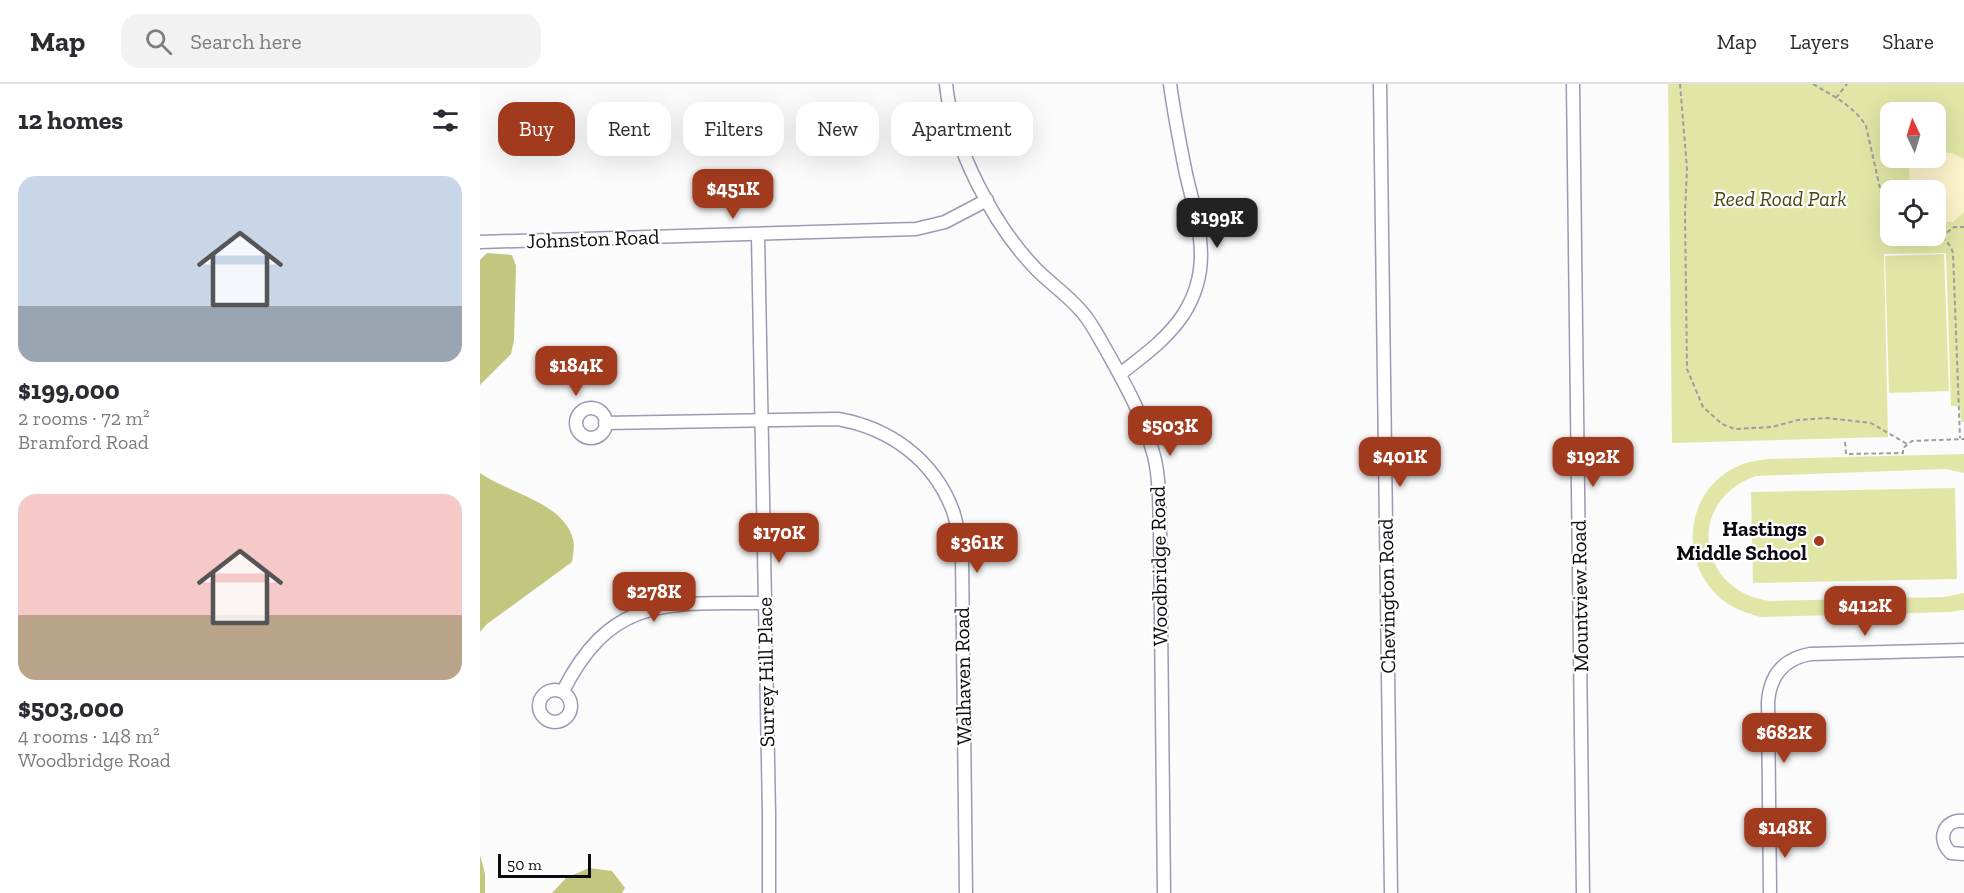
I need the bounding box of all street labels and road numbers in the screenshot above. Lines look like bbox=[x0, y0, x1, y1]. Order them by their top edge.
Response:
street label: Johnston Road bbox=[526, 224, 661, 253]
street label: Woodbridge Road bbox=[1145, 485, 1172, 646]
street label: Chevington Road bbox=[1373, 518, 1400, 674]
street label: Mountview Road bbox=[1566, 519, 1593, 672]
street label: Surrey Hill Place bbox=[752, 597, 779, 747]
street label: Walhaven Road bbox=[949, 606, 976, 745]

